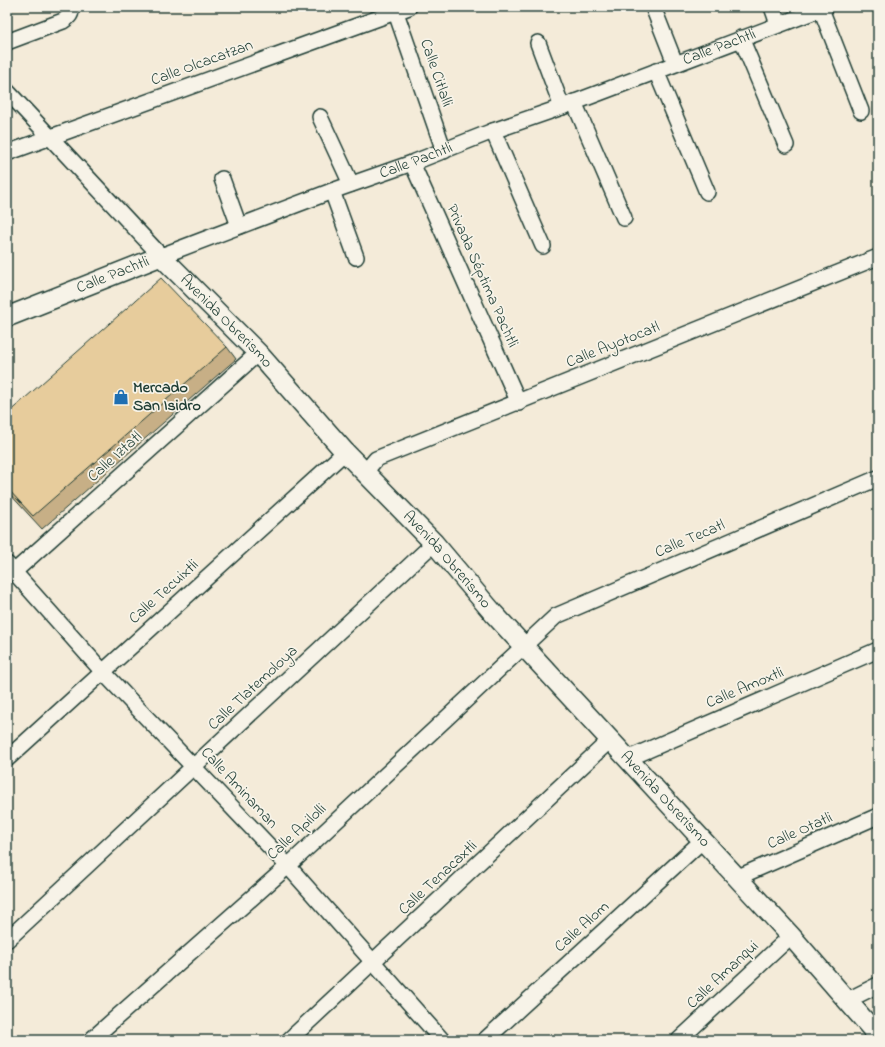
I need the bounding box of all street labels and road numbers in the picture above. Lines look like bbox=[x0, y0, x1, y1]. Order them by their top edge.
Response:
street label: Calle Pachtli bbox=[679, 22, 760, 72]
street label: Calle Olcacatzan bbox=[147, 33, 257, 93]
street label: Calle Citlalli bbox=[413, 36, 459, 110]
street label: Calle Pachtli bbox=[376, 136, 456, 185]
street label: Privada Séptima Pachtli bbox=[440, 200, 524, 352]
street label: Calle Pachtli bbox=[73, 250, 153, 300]
street label: Avenida Obrerismo bbox=[174, 269, 278, 374]
street label: Calle Ayotocatl bbox=[563, 315, 664, 375]
street label: Calle Iztatl bbox=[82, 426, 148, 488]
street label: Avenida Obrerismo bbox=[397, 505, 497, 614]
street label: Calle Tecatl bbox=[651, 513, 729, 565]
street label: Calle Tecuixtli bbox=[123, 554, 205, 630]
street label: Calle Tlatemoloya bbox=[202, 640, 304, 736]
street label: Calle Amoxtli bbox=[702, 661, 788, 715]
street label: Calle Aminaman bbox=[195, 742, 284, 835]
street label: Avenida Obrerismo bbox=[614, 746, 716, 853]
street label: Calle Apilolli bbox=[262, 798, 332, 866]
street label: Calle Otatli bbox=[763, 806, 837, 856]
street label: Calle Tenacaxtli bbox=[393, 835, 483, 921]
street label: Calle Alom bbox=[549, 896, 615, 958]
street label: Calle Amanqui bbox=[681, 935, 765, 1015]

